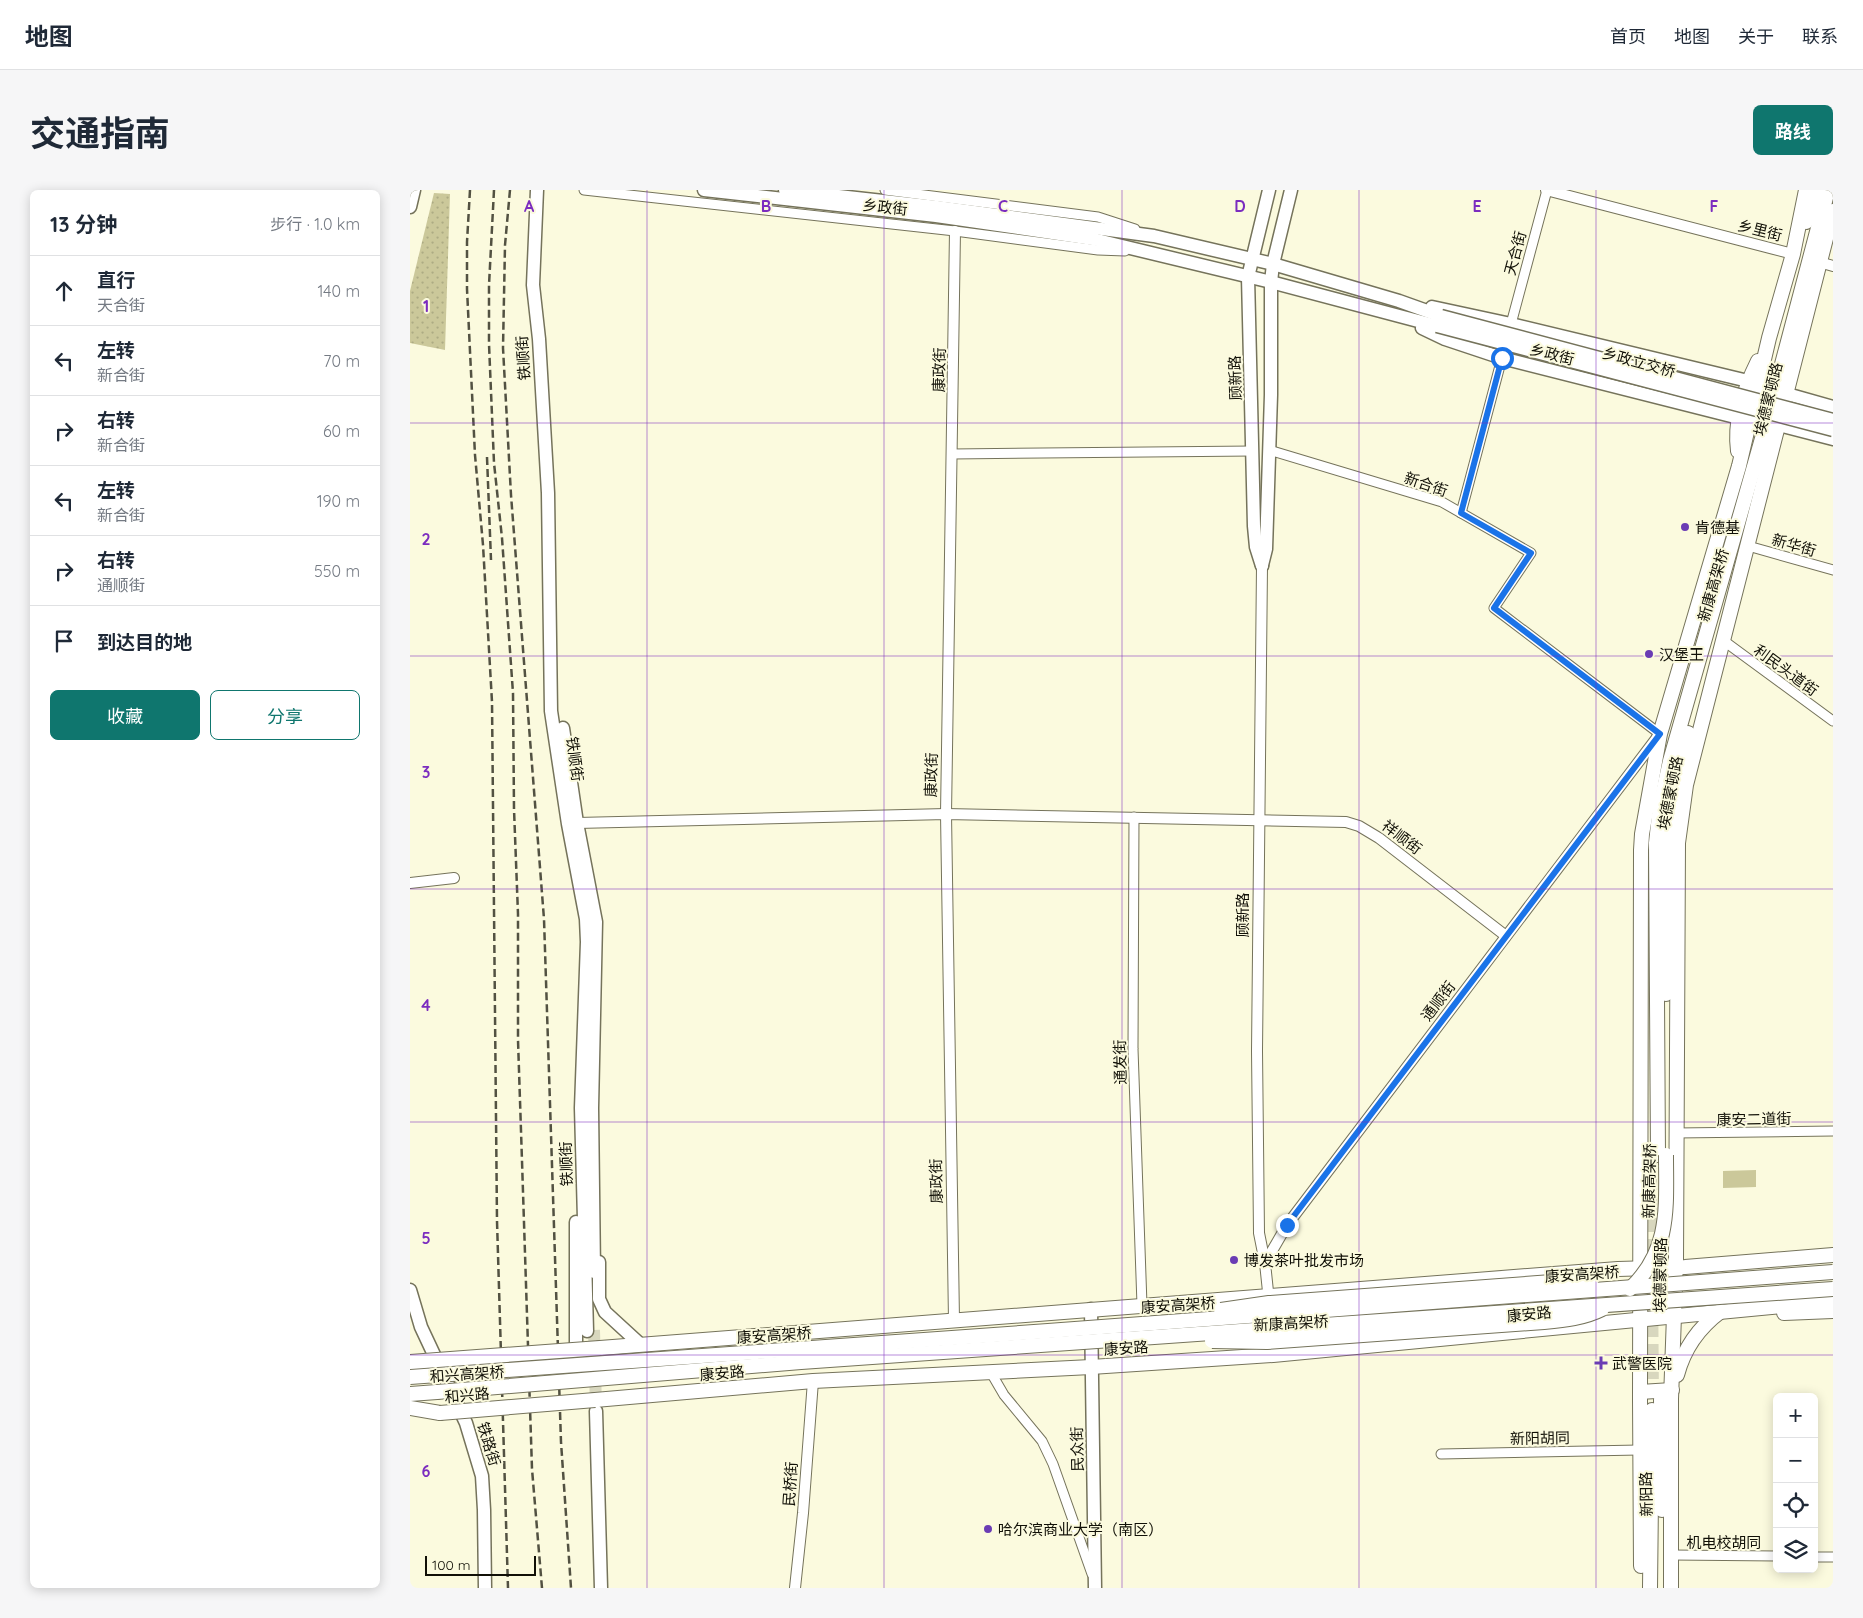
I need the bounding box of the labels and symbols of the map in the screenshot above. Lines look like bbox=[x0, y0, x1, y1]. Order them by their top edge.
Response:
street label: 乡政街 bbox=[862, 195, 908, 219]
text: A bbox=[524, 196, 535, 216]
text: B bbox=[761, 196, 771, 216]
text: C bbox=[998, 196, 1008, 216]
text: D bbox=[1234, 196, 1246, 216]
text: E bbox=[1472, 196, 1482, 216]
text: F bbox=[1710, 196, 1719, 216]
street label: 乡里街 bbox=[1736, 215, 1784, 245]
street label: 天合街 bbox=[1500, 229, 1530, 277]
text: 1 bbox=[423, 296, 429, 316]
street label: 铁顺街 bbox=[512, 335, 534, 381]
street label: 乡政街 bbox=[1528, 339, 1576, 369]
street label: 乡政立交桥 bbox=[1600, 343, 1678, 381]
street label: 康政街 bbox=[929, 347, 949, 393]
route start bbox=[1491, 347, 1514, 370]
street label: 顾新路 bbox=[1225, 355, 1245, 401]
street label: 埃德蒙顿路 bbox=[1750, 360, 1786, 438]
street label: 新合街 bbox=[1402, 468, 1450, 500]
place label: 肯德基 bbox=[1695, 518, 1740, 537]
marker: 肯德基 bbox=[1679, 521, 1691, 533]
text: 2 bbox=[421, 529, 431, 549]
street label: 新华街 bbox=[1770, 530, 1818, 560]
street label: 新康高架桥 bbox=[1694, 546, 1732, 624]
street label: 利民头道街 bbox=[1750, 640, 1822, 700]
place label: 汉堡王 bbox=[1659, 645, 1704, 664]
marker: 汉堡王 bbox=[1643, 648, 1655, 660]
street label: 铁顺街 bbox=[562, 735, 588, 783]
street label: 康政街 bbox=[921, 752, 941, 798]
street label: 埃德蒙顿路 bbox=[1654, 754, 1686, 832]
text: 3 bbox=[422, 762, 430, 782]
street label: 祥顺街 bbox=[1378, 816, 1426, 858]
street label: 顾新路 bbox=[1233, 892, 1252, 938]
street label: 通顺街 bbox=[1417, 977, 1459, 1025]
text: 4 bbox=[421, 995, 431, 1015]
street label: 通发街 bbox=[1110, 1039, 1130, 1085]
street label: 康安二道街 bbox=[1716, 1109, 1792, 1129]
street label: 铁顺街 bbox=[556, 1141, 576, 1187]
street label: 新康高架桥 bbox=[1639, 1143, 1659, 1219]
street label: 康政街 bbox=[926, 1158, 946, 1204]
route end bbox=[1276, 1214, 1299, 1237]
text: 5 bbox=[421, 1228, 431, 1248]
street label: 埃德蒙顿路 bbox=[1650, 1237, 1670, 1313]
place label: 博发茶叶批发市场 bbox=[1244, 1251, 1364, 1270]
marker: 博发茶叶批发市场 bbox=[1228, 1254, 1240, 1266]
street label: 康安高架桥 bbox=[1544, 1262, 1620, 1286]
street label: 康安高架桥 bbox=[1140, 1293, 1216, 1317]
street label: 康安路 bbox=[1506, 1302, 1552, 1326]
street label: 新康高架桥 bbox=[1253, 1312, 1329, 1334]
street label: 康安高架桥 bbox=[736, 1323, 812, 1347]
street label: 康安路 bbox=[1103, 1337, 1149, 1359]
place label: 武警医院 bbox=[1612, 1354, 1672, 1373]
marker: 武警医院 bbox=[1594, 1356, 1608, 1370]
street label: 和兴高架桥 bbox=[429, 1362, 505, 1386]
street label: 康安路 bbox=[699, 1362, 745, 1384]
street label: 和兴路 bbox=[444, 1384, 490, 1406]
street label: 铁路街 bbox=[473, 1420, 505, 1468]
street label: 民众街 bbox=[1067, 1426, 1087, 1472]
street label: 新阳胡同 bbox=[1510, 1428, 1570, 1448]
text: 6 bbox=[422, 1461, 431, 1481]
street label: 民桥街 bbox=[779, 1461, 801, 1507]
street label: 新阳路 bbox=[1636, 1471, 1656, 1517]
place label: 哈尔滨商业大学（南区） bbox=[998, 1520, 1163, 1539]
marker: 哈尔滨商业大学（南区） bbox=[982, 1523, 994, 1535]
street label: 机电校胡同 bbox=[1686, 1533, 1762, 1552]
scale bar bbox=[425, 1553, 536, 1576]

